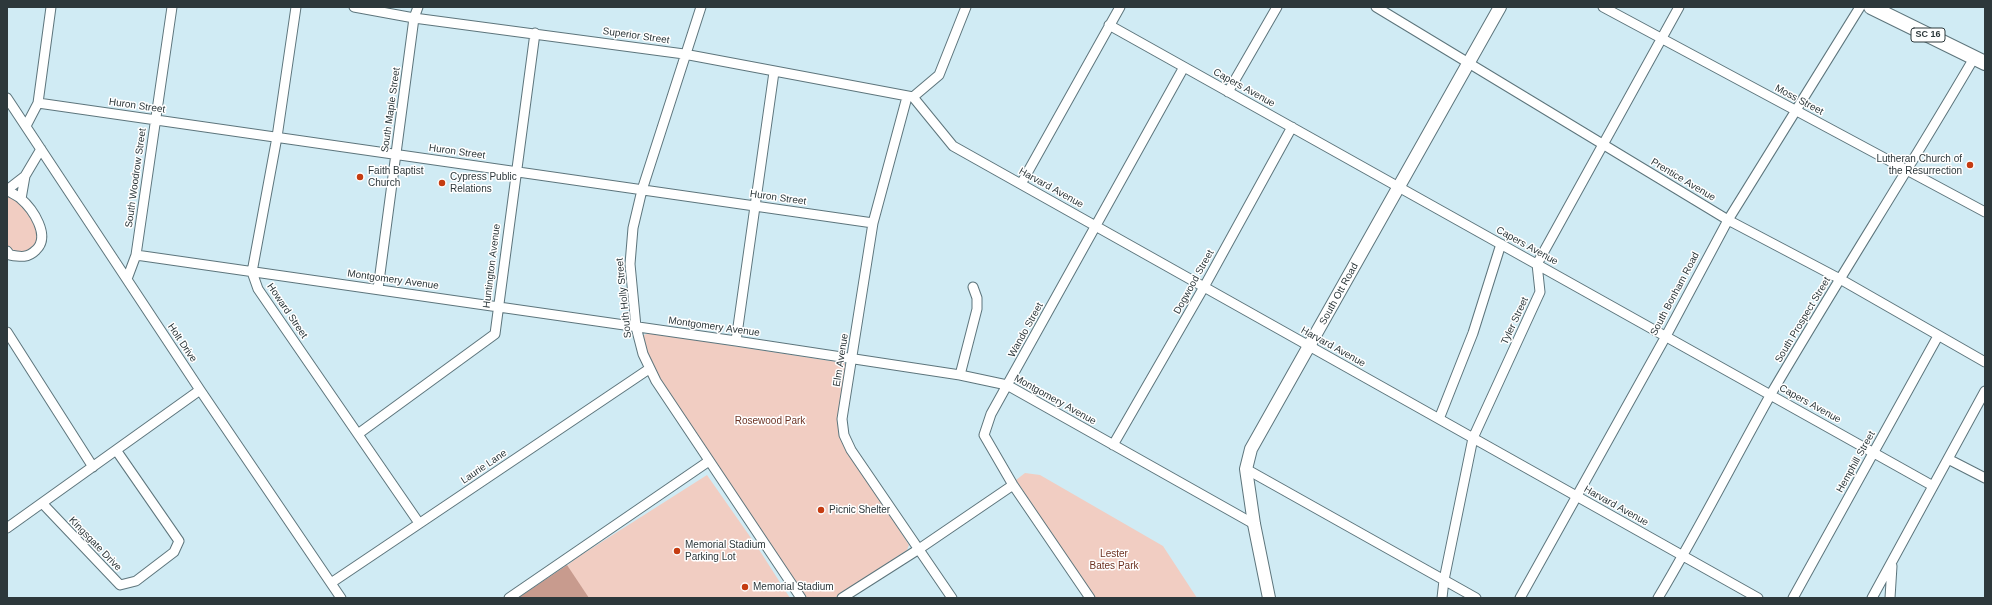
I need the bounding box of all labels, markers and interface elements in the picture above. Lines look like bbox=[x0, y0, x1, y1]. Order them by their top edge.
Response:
street label: Superior Street bbox=[602, 25, 670, 47]
road number: SC 16 bbox=[1911, 28, 1945, 42]
street label: Capers Avenue bbox=[1211, 66, 1277, 110]
street label: South Maple Street bbox=[379, 67, 403, 153]
street label: Moss Street bbox=[1773, 82, 1825, 118]
street label: Huron Street bbox=[108, 96, 166, 116]
street label: South Woodrow Street bbox=[123, 127, 149, 229]
street label: Huron Street bbox=[428, 142, 486, 162]
place label: Lutheran Church of the Resurrection bbox=[1876, 153, 1962, 176]
street label: Prentice Avenue bbox=[1649, 156, 1717, 204]
marker: Lutheran Church of the Resurrection bbox=[1965, 160, 1975, 170]
place label: Faith Baptist Church bbox=[368, 165, 424, 188]
street label: Harvard Avenue bbox=[1017, 165, 1085, 211]
place label: Cypress Public Relations bbox=[450, 171, 517, 194]
marker: Faith Baptist Church bbox=[355, 172, 365, 182]
marker: Cypress Public Relations bbox=[437, 178, 447, 188]
street label: Huron Street bbox=[749, 188, 807, 208]
street label: Huntington Avenue bbox=[481, 223, 503, 309]
street label: Capers Avenue bbox=[1494, 224, 1560, 268]
street label: Dogwood Street bbox=[1171, 248, 1217, 316]
street label: South Bonham Road bbox=[1648, 250, 1702, 338]
street label: South Holly Street bbox=[614, 257, 634, 339]
street label: South Ott Road bbox=[1317, 261, 1361, 327]
street label: Montgomery Avenue bbox=[347, 268, 439, 292]
street label: South Prospect Street bbox=[1773, 275, 1833, 365]
street label: Howard Street bbox=[264, 281, 310, 341]
street label: Tyler Street bbox=[1499, 295, 1531, 347]
street label: Wando Street bbox=[1006, 301, 1046, 359]
street label: Montgomery Avenue bbox=[668, 315, 760, 339]
street label: Holt Drive bbox=[165, 321, 199, 365]
street label: Harvard Avenue bbox=[1299, 324, 1367, 370]
street label: Elm Avenue bbox=[831, 333, 851, 387]
street label: Montgomery Avenue bbox=[1012, 372, 1098, 428]
street label: Capers Avenue bbox=[1777, 382, 1843, 426]
park label: Rosewood Park bbox=[735, 415, 805, 427]
street label: Hemphill Street bbox=[1834, 429, 1878, 495]
street label: Laurie Lane bbox=[459, 447, 509, 487]
street label: Harvard Avenue bbox=[1582, 483, 1650, 529]
place label: Picnic Shelter bbox=[829, 504, 890, 516]
marker: Picnic Shelter bbox=[816, 505, 826, 515]
street label: Kingsgate Drive bbox=[66, 514, 124, 574]
place label: Memorial Stadium Parking Lot bbox=[685, 539, 766, 562]
marker: Memorial Stadium Parking Lot bbox=[672, 546, 682, 556]
park label: Lester Bates Park bbox=[1090, 548, 1138, 572]
place label: Memorial Stadium bbox=[753, 581, 834, 593]
marker: Memorial Stadium bbox=[740, 582, 750, 592]

